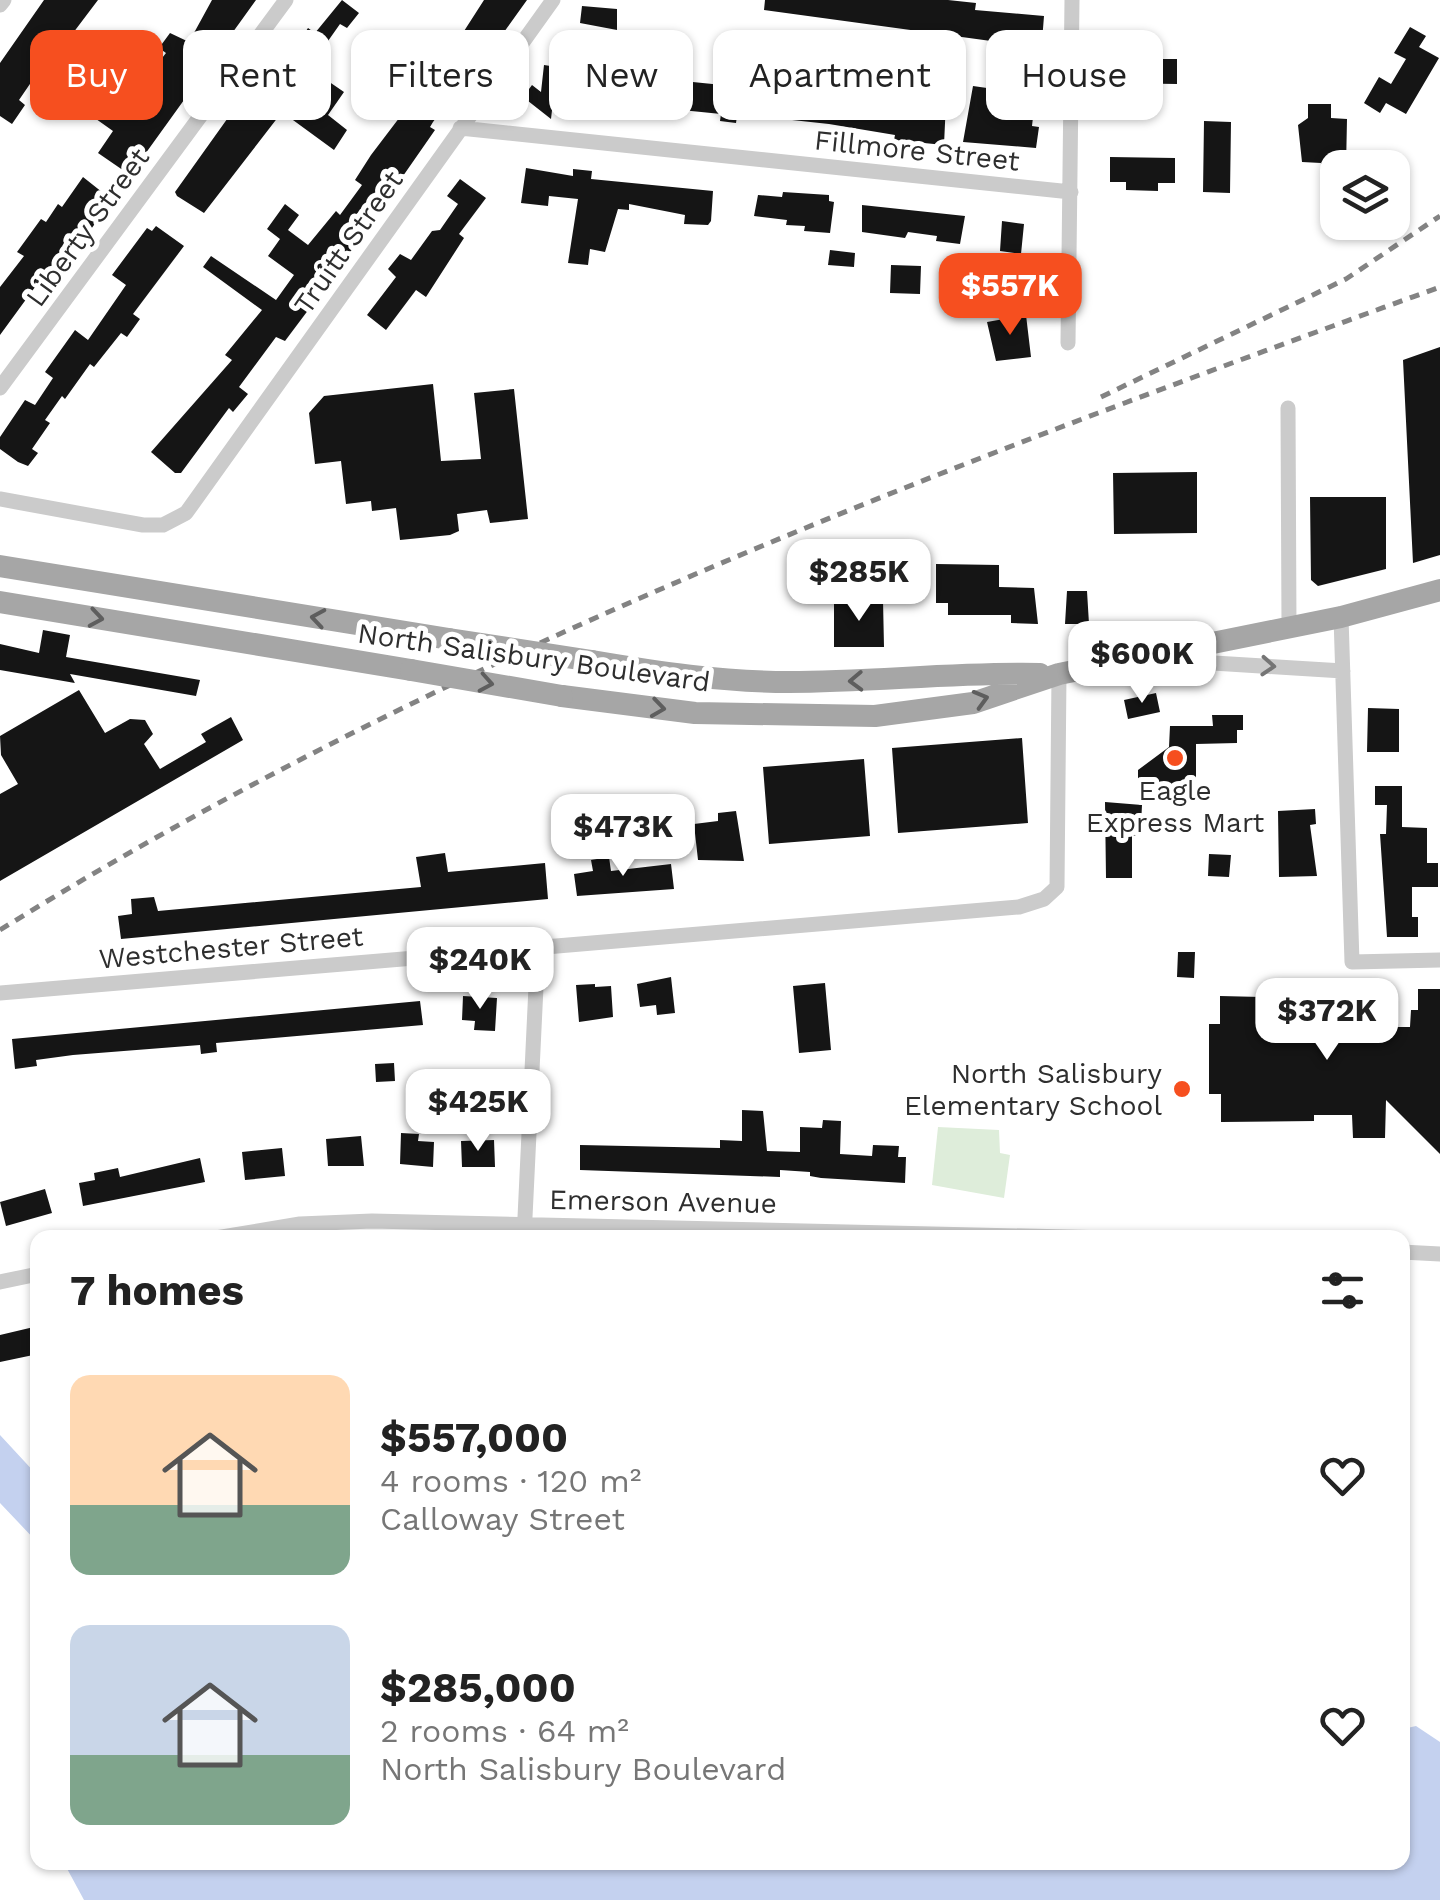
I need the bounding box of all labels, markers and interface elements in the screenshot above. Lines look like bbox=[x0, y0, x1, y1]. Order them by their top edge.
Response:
chip: Buy bbox=[30, 30, 163, 120]
chip: Rent bbox=[183, 30, 331, 120]
chip: Filters bbox=[351, 30, 529, 120]
chip: New bbox=[549, 30, 693, 120]
chip: Apartment bbox=[713, 30, 966, 120]
chip: House bbox=[986, 30, 1163, 120]
street label: Fillmore Street bbox=[813, 123, 1021, 178]
street label: Liberty Street bbox=[19, 141, 156, 313]
map controls bbox=[1320, 150, 1410, 240]
button: layers bbox=[1320, 150, 1410, 240]
street label: Truitt Street bbox=[287, 164, 410, 320]
pin: $557K bbox=[940, 253, 1080, 338]
text: $557K bbox=[961, 266, 1059, 304]
pin: $285K bbox=[789, 539, 929, 624]
text: $285K bbox=[809, 552, 909, 590]
one-way arrow bbox=[88, 607, 105, 628]
one-way arrow bbox=[310, 608, 327, 629]
street label: North Salisbury Boulevard bbox=[356, 616, 712, 699]
pin: $600K bbox=[1072, 621, 1212, 706]
text: $600K bbox=[1090, 634, 1194, 672]
one-way arrow bbox=[1260, 655, 1276, 676]
one-way arrow bbox=[848, 670, 864, 691]
one-way arrow bbox=[478, 672, 495, 693]
one-way arrow bbox=[972, 690, 990, 711]
one-way arrow bbox=[650, 697, 667, 718]
marker: Eagle Express Mart bbox=[1164, 747, 1186, 769]
place label: Eagle Express Mart bbox=[1086, 774, 1264, 839]
pin: $473K bbox=[553, 794, 693, 879]
text: $473K bbox=[573, 807, 673, 845]
street label: Westchester Street bbox=[98, 919, 365, 975]
pin: $240K bbox=[410, 927, 550, 1012]
text: $240K bbox=[429, 940, 531, 978]
pin: $372K bbox=[1257, 978, 1397, 1063]
text: $372K bbox=[1277, 991, 1377, 1029]
place label: North Salisbury Elementary School bbox=[904, 1057, 1163, 1122]
pin: $425K bbox=[408, 1069, 548, 1154]
marker: North Salisbury Elementary School bbox=[1171, 1078, 1193, 1100]
text: $425K bbox=[428, 1082, 528, 1120]
street label: Emerson Avenue bbox=[549, 1183, 777, 1220]
icon: filters bbox=[1315, 1263, 1370, 1318]
text: 7 homes bbox=[70, 1266, 244, 1315]
text: $557,000 bbox=[380, 1413, 568, 1462]
icon: home bbox=[150, 1415, 270, 1535]
icon: heart bbox=[1315, 1448, 1370, 1503]
text: 4 rooms · 120 m² bbox=[380, 1462, 641, 1500]
text: Calloway Street bbox=[380, 1500, 625, 1538]
text: $285,000 bbox=[380, 1663, 576, 1712]
icon: home bbox=[150, 1665, 270, 1785]
icon: heart bbox=[1315, 1698, 1370, 1753]
text: 2 rooms · 64 m² bbox=[380, 1712, 629, 1750]
text: North Salisbury Boulevard bbox=[380, 1750, 786, 1788]

